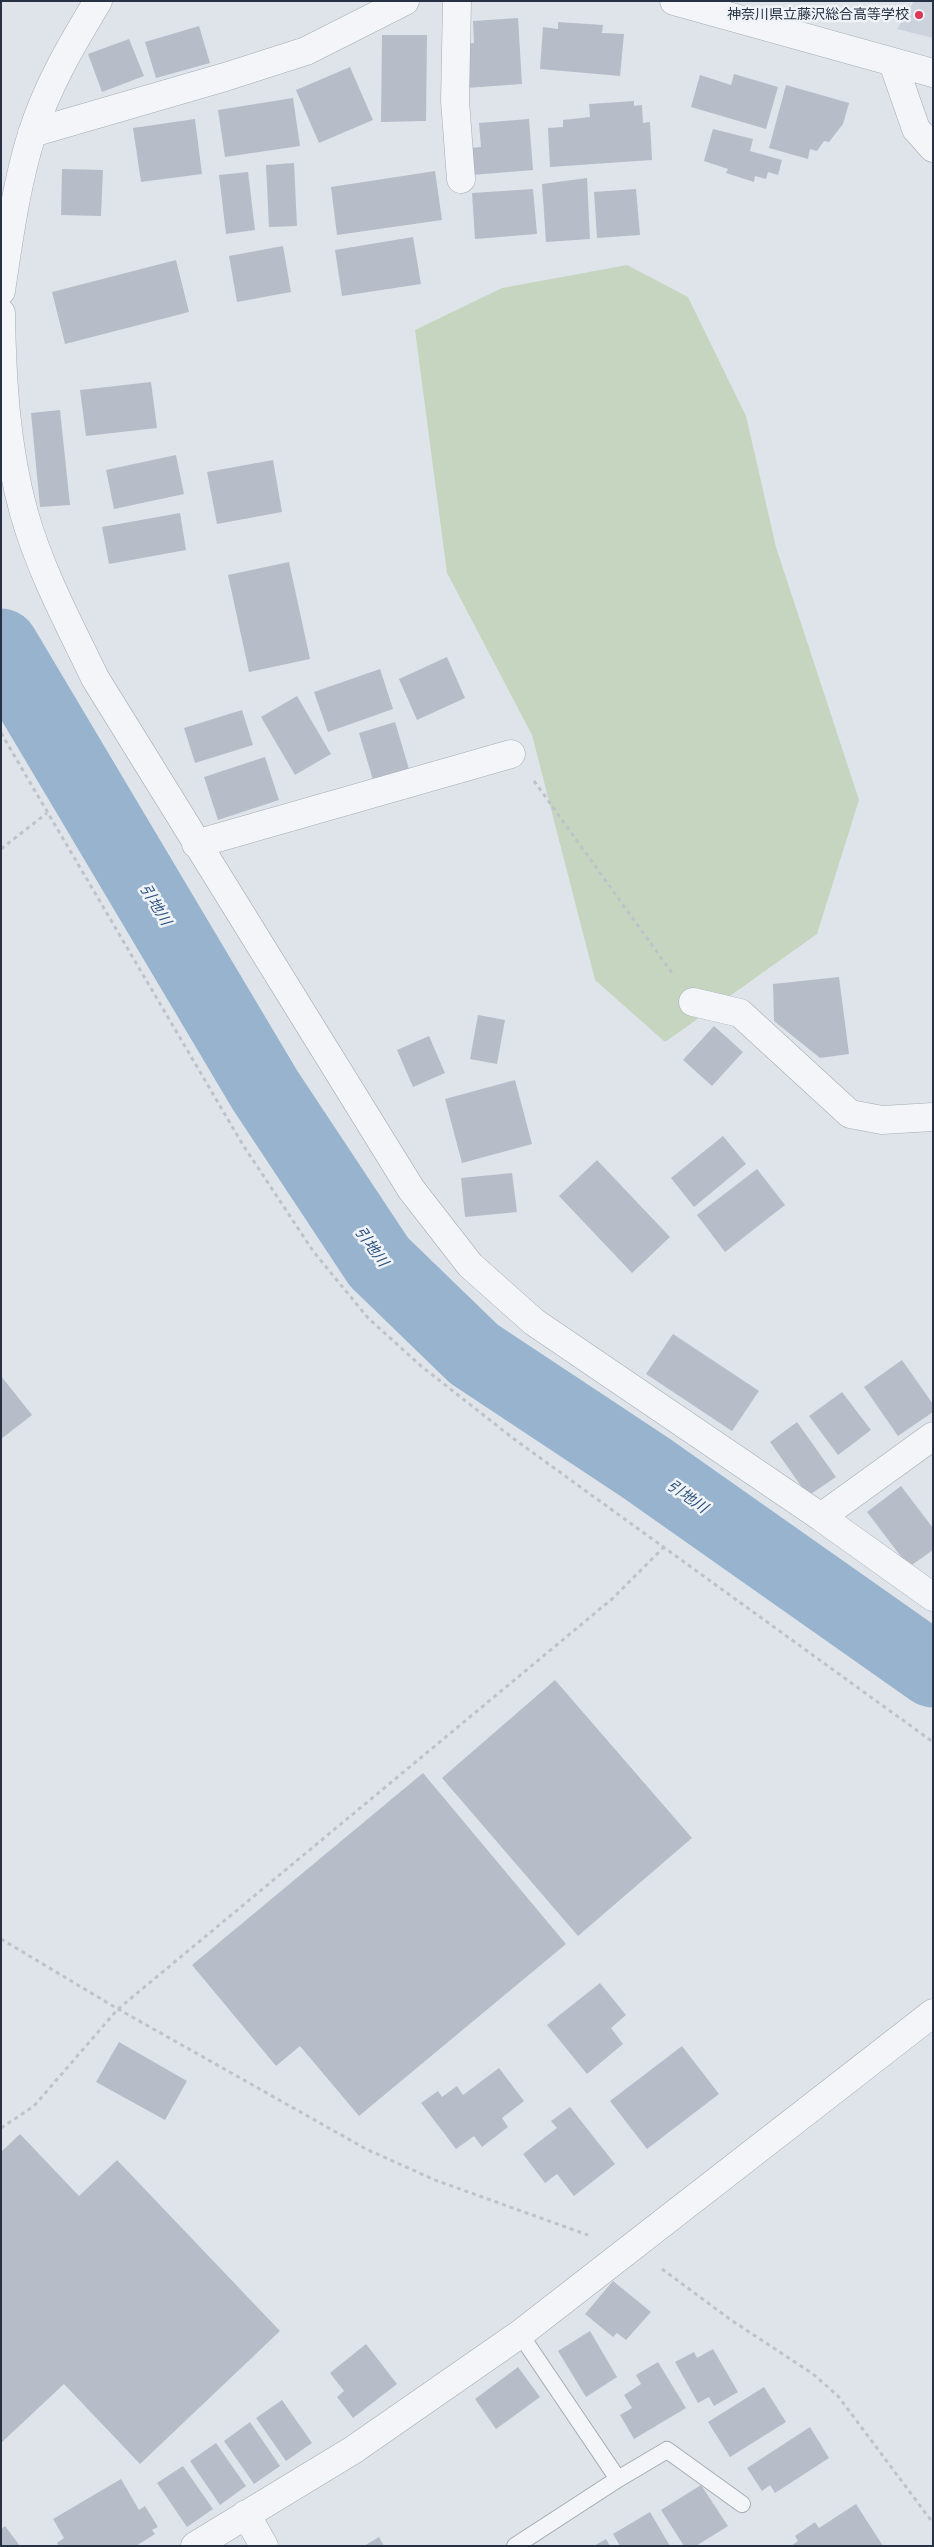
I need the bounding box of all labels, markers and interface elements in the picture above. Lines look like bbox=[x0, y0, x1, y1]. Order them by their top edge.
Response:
place label: 神奈川県立藤沢総合高等学校 bbox=[727, 7, 909, 23]
marker: 神奈川県立藤沢総合高等学校 bbox=[913, 9, 925, 21]
water label: 引地川 bbox=[136, 881, 174, 929]
water label: 引地川 bbox=[350, 1224, 392, 1270]
water label: 引地川 bbox=[663, 1477, 711, 1517]

